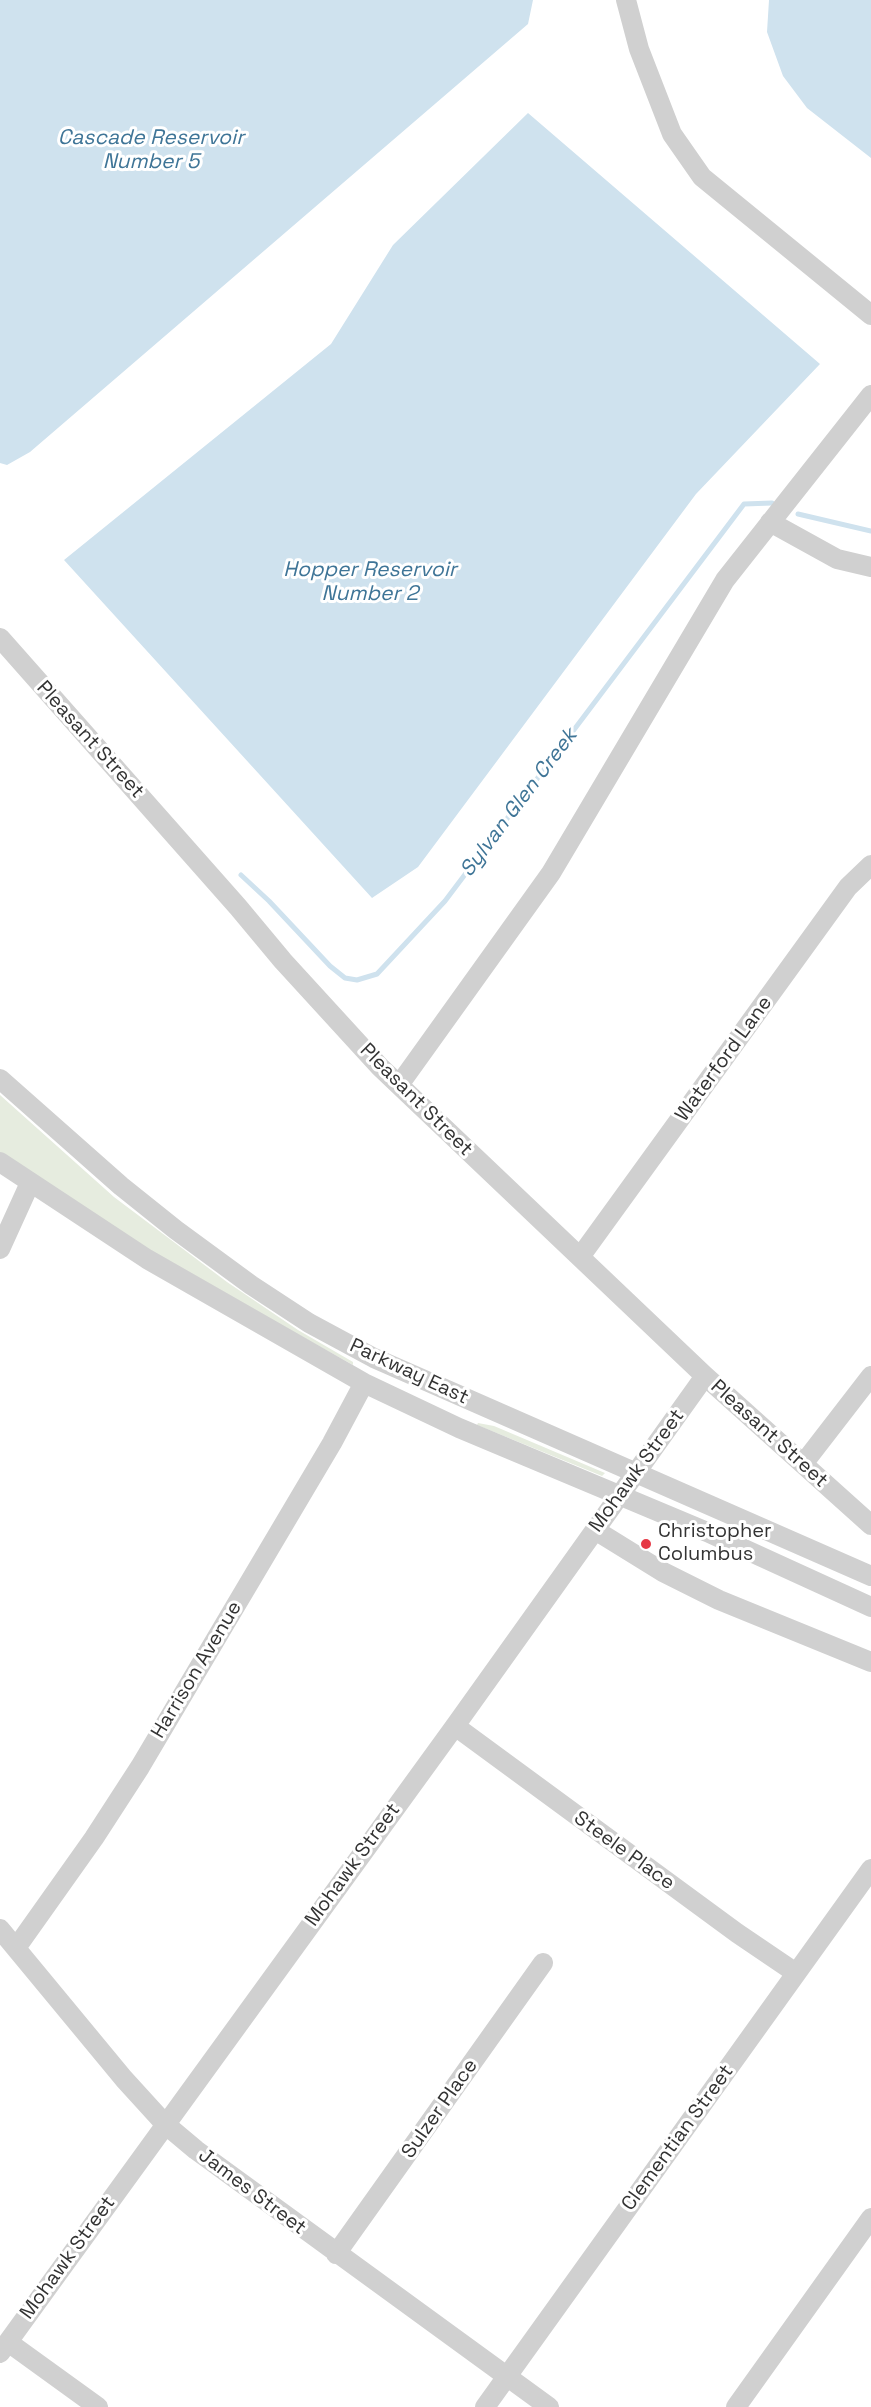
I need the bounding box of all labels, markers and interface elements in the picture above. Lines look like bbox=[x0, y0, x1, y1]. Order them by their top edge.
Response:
water label: Cascade Reservoir Number 5 bbox=[58, 125, 244, 175]
water label: Hopper Reservoir Number 2 bbox=[283, 557, 457, 607]
street label: Pleasant Street bbox=[31, 676, 149, 804]
water label: Sylvan Glen Creek bbox=[455, 724, 583, 882]
street label: Waterford Lane bbox=[671, 992, 777, 1126]
street label: Pleasant Street bbox=[355, 1039, 477, 1161]
street label: Parkway East bbox=[346, 1334, 472, 1410]
street label: Pleasant Street bbox=[705, 1375, 833, 1493]
street label: Mohawk Street bbox=[584, 1405, 690, 1537]
place label: Christopher Columbus bbox=[658, 1520, 772, 1567]
marker: Christopher Columbus bbox=[639, 1537, 653, 1551]
street label: Harrison Avenue bbox=[147, 1597, 247, 1743]
street label: Mohawk Street bbox=[300, 1799, 406, 1931]
street label: Steele Place bbox=[569, 1806, 679, 1896]
street label: Sulzer Place bbox=[397, 2055, 483, 2163]
street label: Clementian Street bbox=[617, 2060, 739, 2216]
street label: James Street bbox=[193, 2144, 311, 2240]
street label: Mohawk Street bbox=[15, 2192, 121, 2324]

